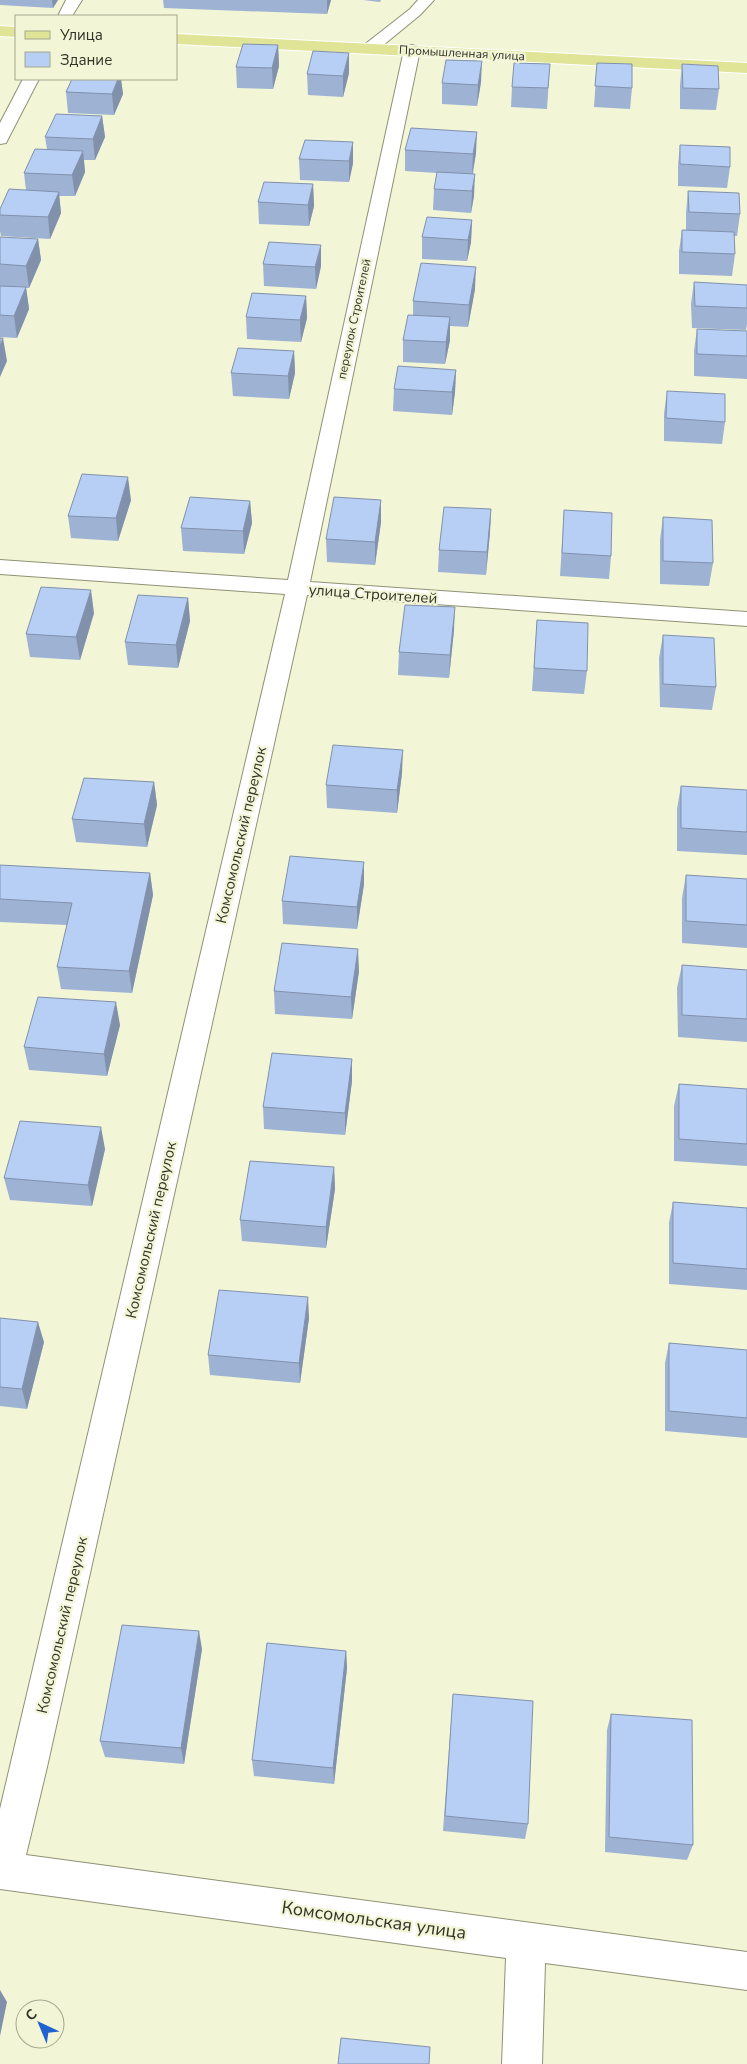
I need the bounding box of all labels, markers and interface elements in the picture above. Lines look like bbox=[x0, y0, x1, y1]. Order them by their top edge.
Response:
legend bbox=[15, 15, 178, 80]
text: Улица bbox=[59, 25, 103, 45]
street label: Промышленная улица bbox=[399, 42, 525, 64]
text: Здание bbox=[60, 50, 112, 70]
street label: переулок Строителей bbox=[333, 257, 375, 381]
street label: улица Строителей bbox=[308, 580, 438, 608]
street label: Комсомольский переулок bbox=[211, 744, 271, 925]
street label: Комсомольский переулок bbox=[121, 1139, 181, 1320]
street label: Комсомольский переулок bbox=[32, 1534, 92, 1715]
street label: Комсомольская улица bbox=[280, 1895, 468, 1945]
north arrow bbox=[15, 1999, 65, 2049]
text: С bbox=[21, 2005, 42, 2025]

